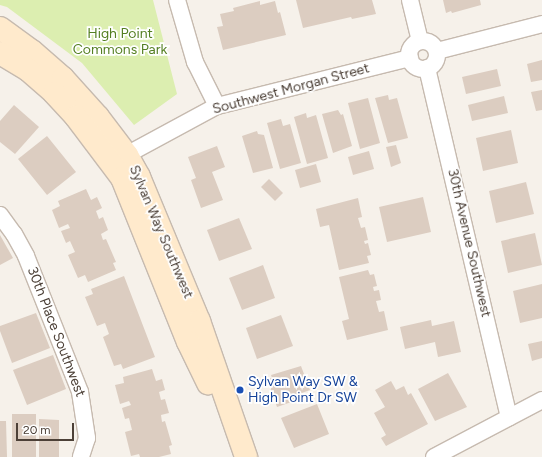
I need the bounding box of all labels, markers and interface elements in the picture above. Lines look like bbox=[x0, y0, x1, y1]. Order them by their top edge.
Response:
park label: High Point Commons Park bbox=[73, 26, 167, 58]
street label: Southwest Morgan Street bbox=[211, 60, 371, 118]
street label: Sylvan Way Southwest bbox=[125, 163, 197, 301]
street label: 30th Avenue Southwest bbox=[444, 167, 494, 319]
street label: 30th Place Southwest bbox=[23, 265, 89, 399]
place label: Sylvan Way SW & High Point Dr SW bbox=[248, 374, 358, 406]
marker: Sylvan Way SW & High Point Dr SW bbox=[235, 385, 245, 395]
scale bar bbox=[18, 415, 76, 441]
text: 20 m bbox=[23, 423, 51, 437]

